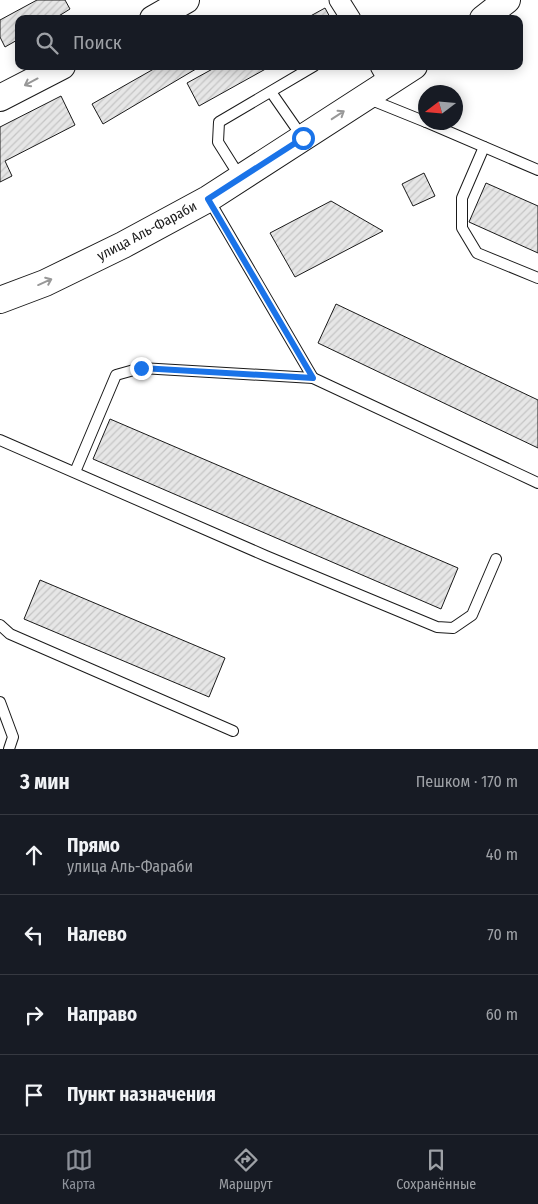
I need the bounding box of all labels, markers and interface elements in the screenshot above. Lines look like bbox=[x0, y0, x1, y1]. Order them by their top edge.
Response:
search box bbox=[15, 15, 523, 70]
icon: search bbox=[33, 29, 61, 57]
text: Поиск bbox=[73, 31, 122, 54]
one-way arrow bbox=[24, 78, 39, 87]
north arrow bbox=[418, 85, 463, 130]
one-way arrow bbox=[331, 110, 345, 121]
route start bbox=[292, 127, 315, 150]
street label: улица Аль-Фараби bbox=[94, 198, 200, 264]
one-way arrow bbox=[37, 277, 52, 287]
route end bbox=[130, 357, 153, 380]
text: 3 мин bbox=[20, 769, 70, 795]
text: Пешком · 170 m bbox=[416, 772, 518, 791]
text: Прямо bbox=[67, 834, 120, 857]
icon: ahead bbox=[20, 841, 48, 869]
text: 40 m bbox=[486, 845, 518, 864]
text: улица Аль-Фараби bbox=[67, 857, 193, 876]
icon: left bbox=[20, 921, 48, 949]
text: Налево bbox=[67, 923, 127, 946]
text: 70 m bbox=[487, 925, 518, 944]
icon: right bbox=[20, 1001, 48, 1029]
text: Направо bbox=[67, 1003, 137, 1026]
text: 60 m bbox=[486, 1005, 518, 1024]
icon: arrive bbox=[20, 1081, 48, 1109]
text: Пункт назначения bbox=[67, 1083, 216, 1106]
tab: Карта bbox=[62, 1146, 95, 1193]
tab: Маршрут bbox=[219, 1146, 273, 1193]
tab: Сохранённые bbox=[396, 1146, 476, 1193]

